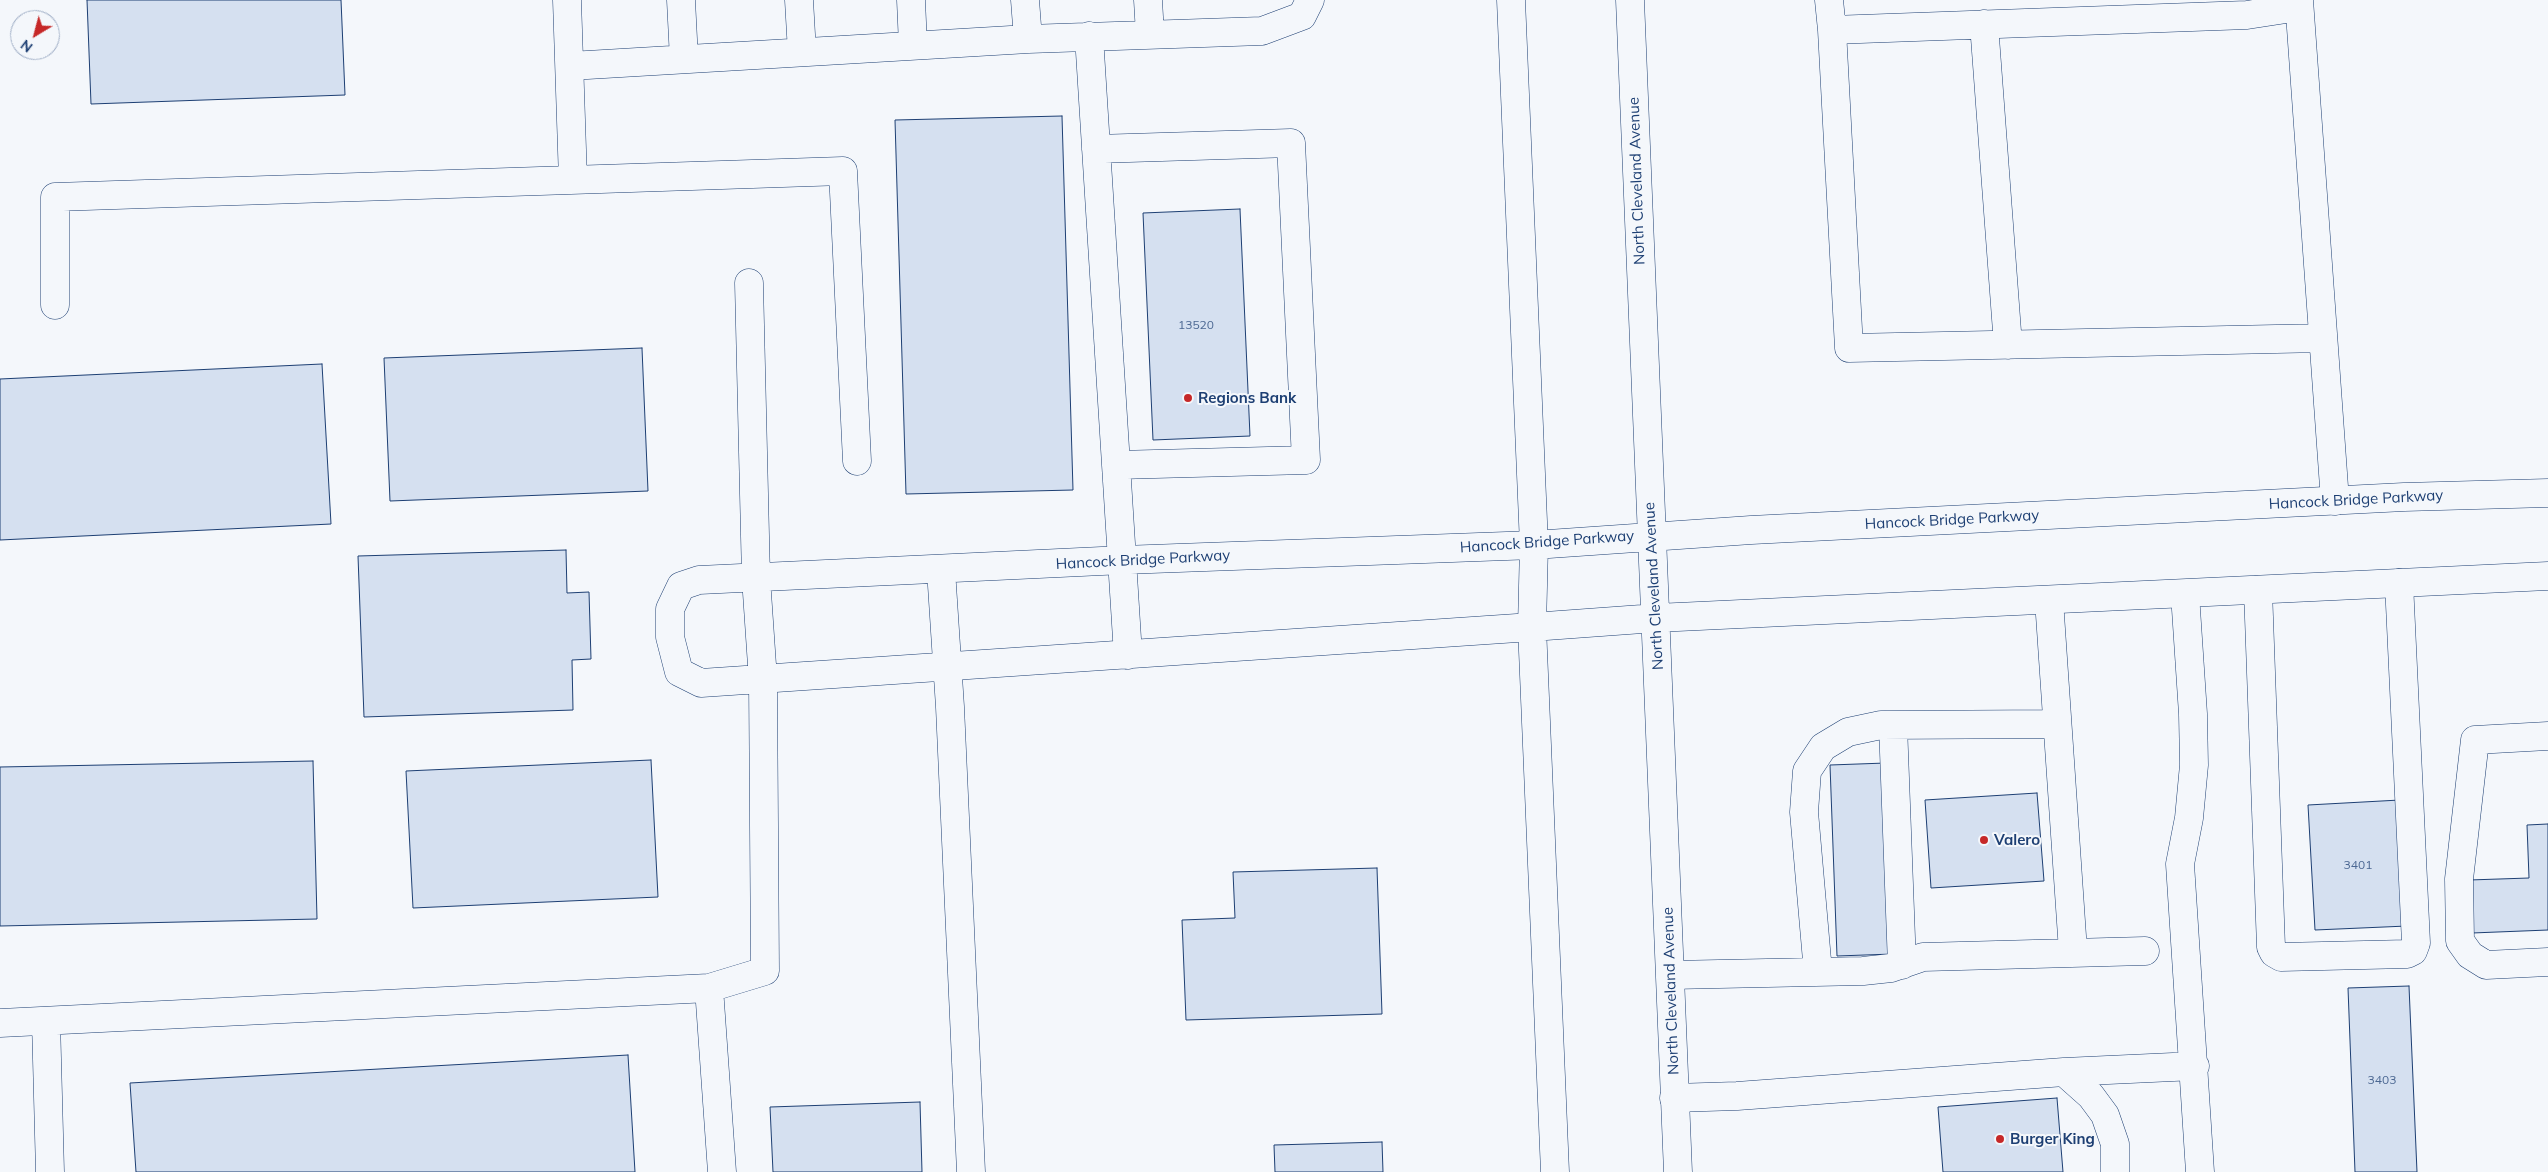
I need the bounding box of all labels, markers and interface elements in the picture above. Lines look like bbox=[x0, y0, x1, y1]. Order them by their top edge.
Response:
north arrow bbox=[10, 10, 60, 60]
text: N bbox=[17, 36, 36, 57]
street label: North Cleveland Avenue bbox=[1625, 97, 1649, 265]
house number: 13520 bbox=[1178, 318, 1214, 332]
place label: Regions Bank bbox=[1198, 389, 1296, 407]
marker: Regions Bank bbox=[1182, 392, 1194, 404]
street label: Hancock Bridge Parkway bbox=[2268, 486, 2444, 514]
street label: North Cleveland Avenue bbox=[1641, 502, 1667, 670]
street label: Hancock Bridge Parkway bbox=[1864, 506, 2040, 534]
street label: Hancock Bridge Parkway bbox=[1459, 527, 1635, 557]
street label: Hancock Bridge Parkway bbox=[1055, 546, 1231, 574]
place label: Valero bbox=[1994, 831, 2040, 849]
marker: Valero bbox=[1978, 834, 1990, 846]
house number: 3401 bbox=[2344, 858, 2372, 872]
street label: North Cleveland Avenue bbox=[1659, 907, 1683, 1075]
house number: 3403 bbox=[2368, 1073, 2396, 1087]
place label: Burger King bbox=[2010, 1130, 2095, 1148]
marker: Burger King bbox=[1994, 1133, 2006, 1145]

